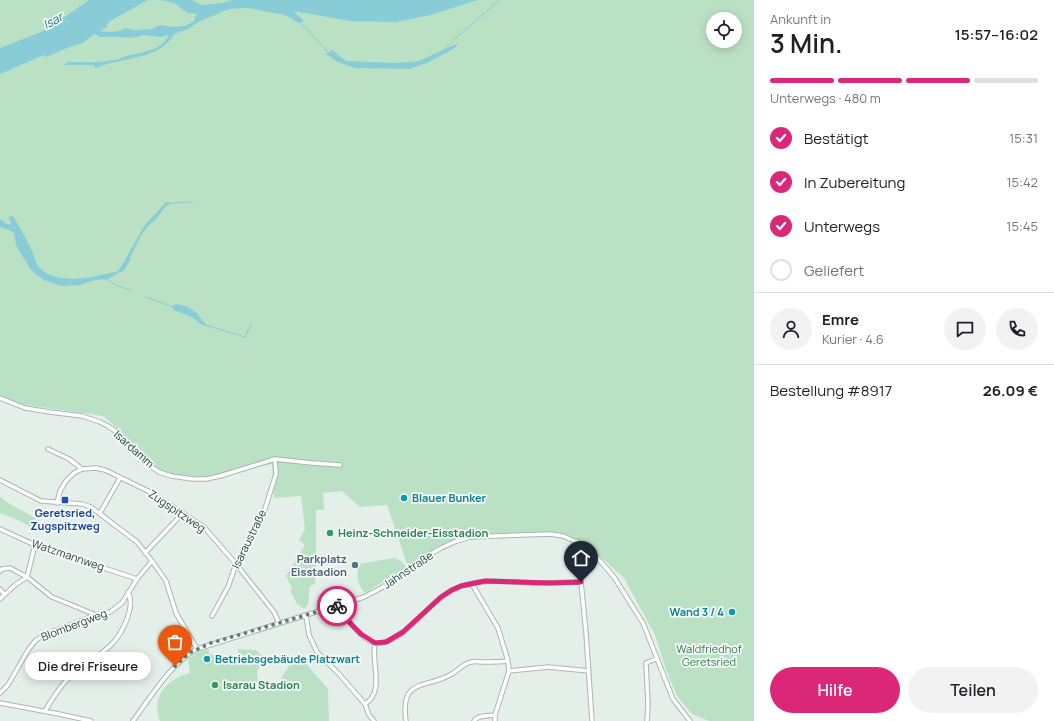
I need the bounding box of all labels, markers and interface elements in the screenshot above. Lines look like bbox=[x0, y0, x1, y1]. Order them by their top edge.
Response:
water label: Isar bbox=[40, 8, 67, 33]
text: Ankunft in bbox=[770, 10, 831, 28]
map controls bbox=[706, 12, 742, 48]
button: locate bbox=[706, 12, 742, 48]
text: 15:57–16:02 bbox=[955, 24, 1038, 45]
text: 3 Min. bbox=[770, 25, 843, 61]
text: Unterwegs · 480 m bbox=[770, 89, 881, 107]
icon: check bbox=[770, 127, 792, 149]
text: Bestätigt bbox=[804, 128, 869, 149]
text: 15:31 bbox=[1009, 129, 1038, 147]
icon: check bbox=[770, 171, 792, 193]
text: In Zubereitung bbox=[804, 172, 905, 193]
text: 15:42 bbox=[1006, 173, 1038, 191]
icon: check bbox=[770, 215, 792, 237]
text: Unterwegs bbox=[804, 216, 880, 237]
text: 15:45 bbox=[1006, 217, 1038, 235]
text: Geliefert bbox=[804, 260, 864, 281]
button: person bbox=[770, 308, 812, 350]
button: chat bbox=[944, 308, 986, 350]
button: phone bbox=[996, 308, 1038, 350]
text: Emre bbox=[822, 309, 859, 330]
text: Kurier · 4.6 bbox=[822, 330, 884, 348]
text: Bestellung #8917 bbox=[770, 380, 892, 401]
text: 26.09 € bbox=[983, 380, 1038, 401]
street label: Isardamm bbox=[111, 426, 158, 471]
street label: Zugspitzweg bbox=[146, 486, 209, 535]
place label: Blauer Bunker bbox=[412, 490, 487, 505]
marker: Blauer Bunker bbox=[399, 493, 409, 503]
marker: Geretsried, Zugspitzweg bbox=[60, 495, 70, 505]
place label: Geretsried, Zugspitzweg bbox=[30, 505, 100, 533]
street label: Isaraustraße bbox=[228, 506, 270, 571]
place label: Heinz-Schneider-Eisstadion bbox=[338, 525, 489, 540]
marker: Heinz-Schneider-Eisstadion bbox=[325, 528, 335, 538]
street label: Watzmannweg bbox=[30, 535, 106, 574]
pin bbox=[564, 541, 598, 582]
street label: Jahnstraße bbox=[380, 547, 436, 592]
icon: home bbox=[570, 547, 592, 569]
place label: Parkplatz Eisstadion bbox=[291, 551, 347, 579]
marker: Parkplatz Eisstadion bbox=[350, 560, 360, 570]
courier bbox=[317, 586, 357, 626]
icon: bike bbox=[326, 595, 348, 617]
place label: Wand 3 / 4 bbox=[669, 604, 724, 619]
street label: Blombergweg bbox=[39, 605, 109, 644]
marker: Wand 3 / 4 bbox=[727, 607, 737, 617]
pin bbox=[158, 625, 192, 666]
icon: bag bbox=[164, 631, 186, 653]
park label: Waldfriedhof Geretsried bbox=[676, 641, 742, 669]
place label: Betriebsgebäude Platzwart bbox=[215, 651, 360, 666]
callout: Die drei Friseure bbox=[25, 652, 151, 680]
marker: Betriebsgebäude Platzwart bbox=[202, 654, 212, 664]
text: Die drei Friseure bbox=[38, 657, 138, 675]
button: Hilfe bbox=[770, 667, 900, 713]
button: Teilen bbox=[908, 667, 1038, 713]
place label: Isarau Stadion bbox=[223, 677, 300, 692]
marker: Isarau Stadion bbox=[210, 680, 220, 690]

